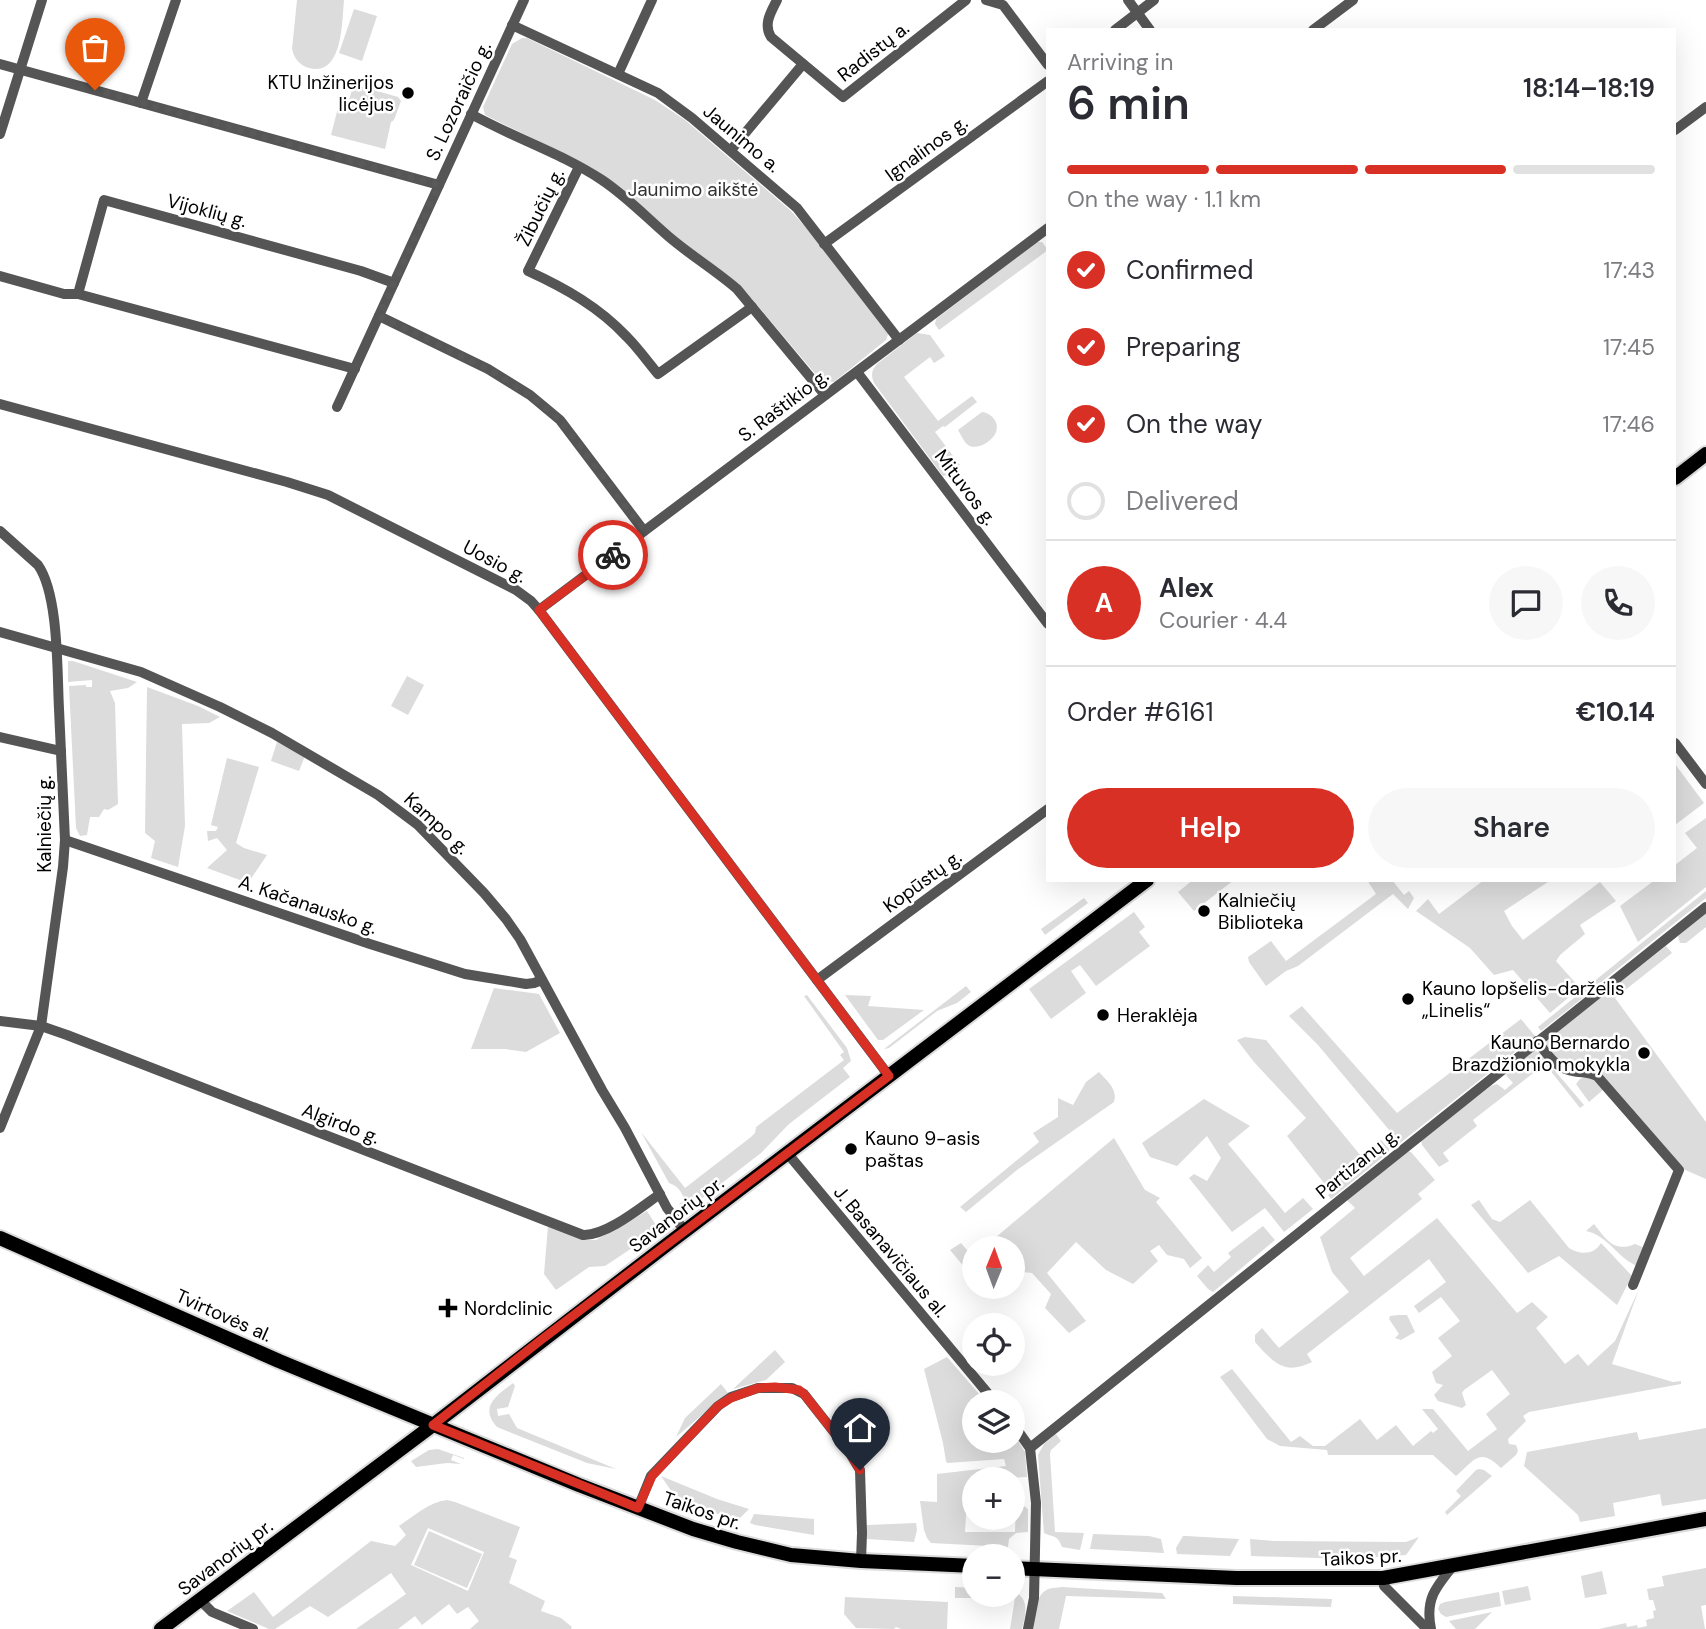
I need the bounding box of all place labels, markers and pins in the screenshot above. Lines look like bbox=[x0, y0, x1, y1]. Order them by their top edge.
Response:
pin bbox=[65, 18, 125, 90]
place label: KTU Inžinerijos licėjus bbox=[267, 70, 394, 117]
marker: KTU Inžinerijos licėjus bbox=[400, 85, 416, 101]
place label: Kalniečių Biblioteka bbox=[1218, 888, 1303, 935]
marker: Kalniečių Biblioteka bbox=[1196, 903, 1212, 919]
place label: Kauno lopšelis-darželis „Linelis“ bbox=[1422, 976, 1625, 1023]
marker: Kauno lopšelis-darželis „Linelis“ bbox=[1400, 991, 1416, 1007]
place label: Heraklėja bbox=[1117, 1003, 1198, 1028]
marker: Heraklėja bbox=[1095, 1007, 1111, 1023]
place label: Kauno Bernardo Brazdžionio mokykla bbox=[1452, 1030, 1630, 1077]
marker: Kauno Bernardo Brazdžionio mokykla bbox=[1636, 1045, 1652, 1061]
place label: Kauno 9-asis paštas bbox=[865, 1126, 980, 1173]
marker: Kauno 9-asis paštas bbox=[843, 1141, 859, 1157]
place label: Nordclinic bbox=[464, 1296, 553, 1321]
marker: Nordclinic bbox=[438, 1298, 458, 1318]
pin bbox=[830, 1398, 890, 1470]

